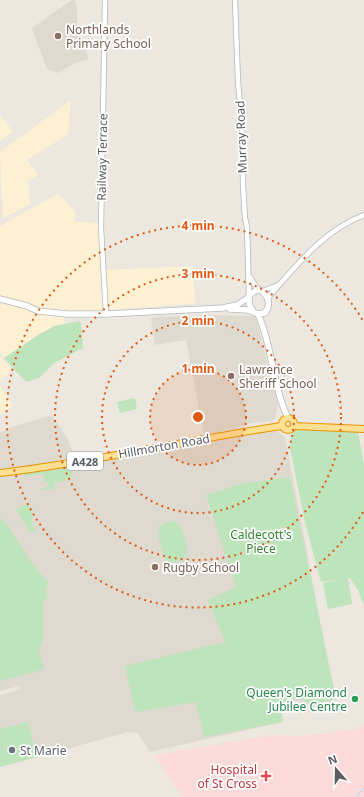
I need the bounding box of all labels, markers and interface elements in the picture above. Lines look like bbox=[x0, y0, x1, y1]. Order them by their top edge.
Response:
place label: Northlands Primary School bbox=[66, 21, 151, 52]
marker: Northlands Primary School bbox=[53, 31, 63, 41]
street label: Murray Road bbox=[231, 100, 251, 174]
street label: Railway Terrace bbox=[93, 113, 111, 201]
text: 4 min bbox=[181, 217, 215, 234]
text: 3 min bbox=[181, 265, 215, 282]
text: 2 min bbox=[181, 312, 215, 329]
text: 1 min bbox=[181, 360, 215, 377]
place label: Lawrence Sheriff School bbox=[239, 361, 317, 392]
marker: Lawrence Sheriff School bbox=[226, 371, 236, 381]
centre of rings bbox=[191, 410, 205, 424]
street label: Hillmorton Road bbox=[117, 430, 211, 462]
road number: A428 bbox=[67, 452, 103, 470]
park label: Caldecott's Piece bbox=[230, 526, 292, 557]
place label: Rugby School bbox=[163, 559, 239, 576]
marker: Rugby School bbox=[150, 562, 160, 572]
place label: Queen's Diamond Jubilee Centre bbox=[246, 684, 347, 715]
marker: Queen's Diamond Jubilee Centre bbox=[350, 694, 360, 704]
place label: St Marie bbox=[20, 742, 67, 759]
marker: St Marie bbox=[7, 745, 17, 755]
north arrow bbox=[316, 749, 356, 789]
text: N bbox=[326, 751, 339, 768]
place label: Hospital of St Cross bbox=[197, 761, 257, 792]
marker: Hospital of St Cross bbox=[260, 770, 272, 782]

